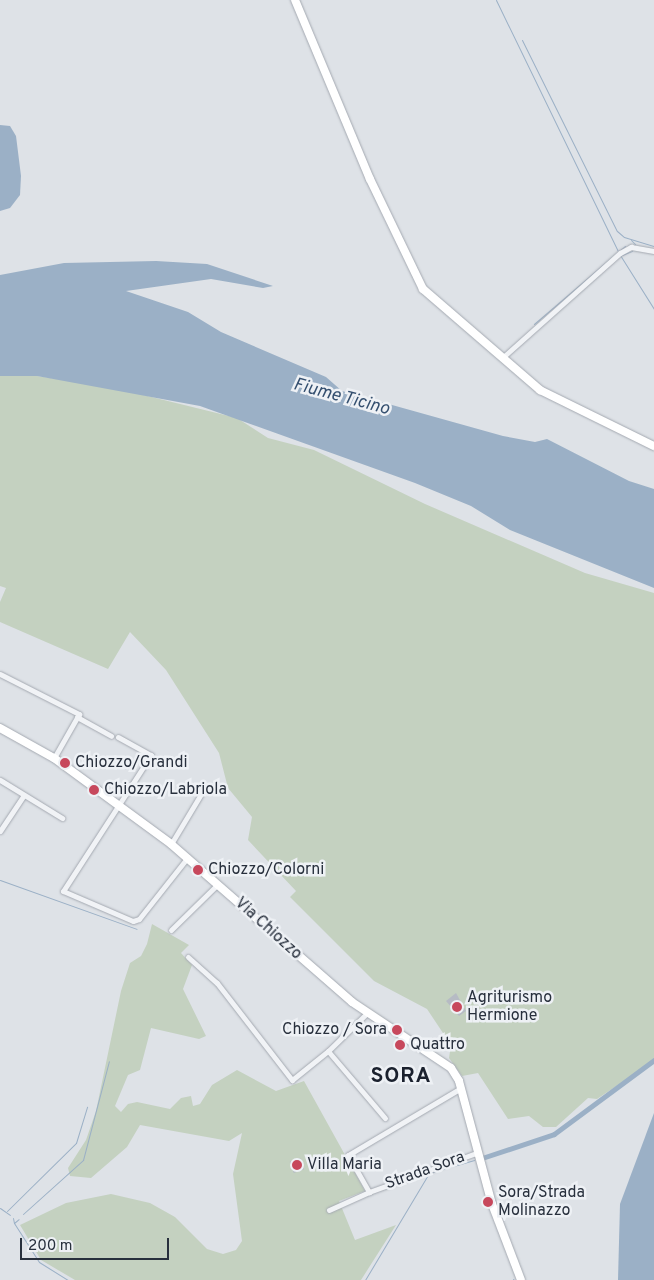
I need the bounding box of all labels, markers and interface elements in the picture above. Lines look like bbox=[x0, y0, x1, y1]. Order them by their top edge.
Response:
water label: Fiume Ticino bbox=[290, 375, 392, 421]
place label: Chiozzo/Grandi bbox=[75, 753, 187, 773]
marker: Chiozzo/Grandi bbox=[59, 757, 71, 769]
place label: Chiozzo/Labriola bbox=[104, 780, 227, 800]
marker: Chiozzo/Labriola bbox=[88, 784, 100, 796]
place label: Chiozzo/Colorni bbox=[208, 860, 324, 880]
marker: Chiozzo/Colorni bbox=[192, 864, 204, 876]
street label: Via Chiozzo bbox=[230, 894, 306, 964]
place label: Agriturismo Hermione bbox=[467, 988, 552, 1026]
marker: Agriturismo Hermione bbox=[451, 1001, 463, 1013]
place label: Chiozzo / Sora bbox=[282, 1020, 387, 1040]
marker: Chiozzo / Sora bbox=[391, 1024, 403, 1036]
place label: Quattro bbox=[410, 1035, 465, 1055]
marker: Quattro bbox=[394, 1039, 406, 1051]
district label: SORA bbox=[370, 1064, 432, 1090]
street label: Strada Sora bbox=[383, 1148, 467, 1194]
place label: Villa Maria bbox=[307, 1155, 382, 1175]
marker: Villa Maria bbox=[291, 1159, 303, 1171]
place label: Sora/Strada Molinazzo bbox=[498, 1183, 585, 1221]
marker: Sora/Strada Molinazzo bbox=[482, 1196, 494, 1208]
scale bar bbox=[22, 1228, 171, 1260]
text: 200 m bbox=[28, 1237, 73, 1256]

